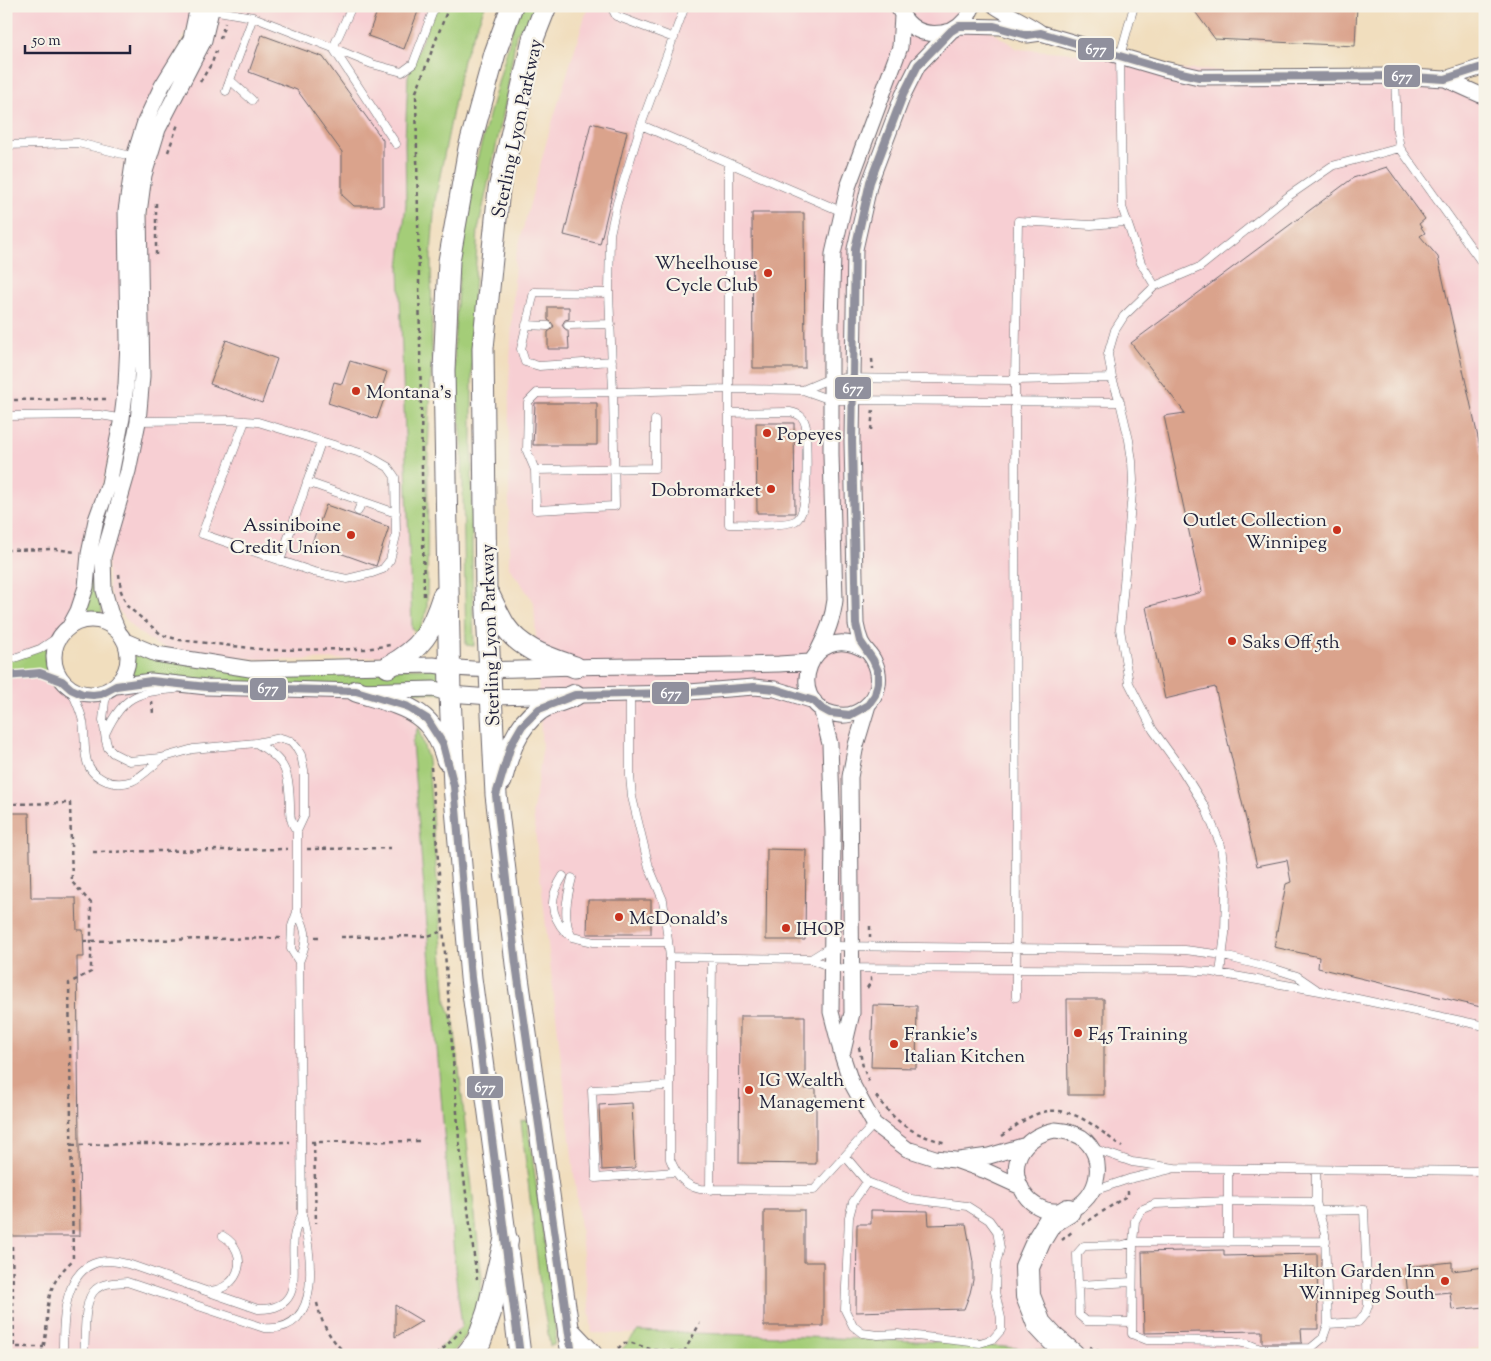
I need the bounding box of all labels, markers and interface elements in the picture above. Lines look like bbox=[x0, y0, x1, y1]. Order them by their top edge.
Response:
scale bar bbox=[25, 22, 130, 54]
text: 50 m bbox=[31, 31, 61, 52]
street label: Sterling Lyon Parkway bbox=[486, 36, 551, 221]
line badge: 677 bbox=[1077, 37, 1115, 61]
text: 677 bbox=[1086, 41, 1107, 61]
line badge: 677 bbox=[1383, 64, 1421, 88]
text: 677 bbox=[1392, 68, 1413, 88]
place label: Wheelhouse Cycle Club bbox=[654, 251, 758, 300]
marker: Wheelhouse Cycle Club bbox=[762, 267, 774, 279]
line badge: 677 bbox=[834, 376, 872, 400]
place label: Montana's bbox=[366, 380, 452, 407]
text: 677 bbox=[843, 380, 864, 400]
marker: Montana's bbox=[350, 385, 362, 397]
place label: Popeyes bbox=[777, 422, 842, 449]
marker: Popeyes bbox=[761, 427, 773, 439]
place label: Dobromarket bbox=[651, 478, 761, 505]
marker: Dobromarket bbox=[765, 483, 777, 495]
place label: Outlet Collection Winnipeg bbox=[1183, 508, 1327, 557]
place label: Assiniboine Credit Union bbox=[230, 513, 341, 562]
marker: Outlet Collection Winnipeg bbox=[1331, 524, 1343, 536]
marker: Assiniboine Credit Union bbox=[345, 529, 357, 541]
street label: Sterling Lyon Parkway bbox=[475, 543, 508, 727]
place label: Saks Off 5th bbox=[1242, 630, 1340, 657]
marker: Saks Off 5th bbox=[1226, 635, 1238, 647]
line badge: 677 bbox=[249, 677, 287, 701]
text: 677 bbox=[258, 680, 279, 700]
line badge: 677 bbox=[651, 681, 690, 705]
text: 677 bbox=[661, 685, 682, 705]
place label: McDonald's bbox=[629, 906, 728, 933]
marker: McDonald's bbox=[613, 911, 625, 923]
place label: IHOP bbox=[796, 917, 844, 944]
marker: IHOP bbox=[780, 922, 792, 934]
place label: Frankie's Italian Kitchen bbox=[904, 1022, 1025, 1071]
place label: F45 Training bbox=[1088, 1022, 1187, 1049]
marker: F45 Training bbox=[1072, 1027, 1084, 1039]
marker: Frankie's Italian Kitchen bbox=[888, 1038, 900, 1050]
place label: IG Wealth Management bbox=[759, 1068, 865, 1117]
line badge: 677 bbox=[466, 1075, 504, 1099]
text: 677 bbox=[475, 1079, 496, 1099]
marker: IG Wealth Management bbox=[743, 1084, 755, 1096]
place label: Hilton Garden Inn Winnipeg South bbox=[1283, 1259, 1435, 1308]
marker: Hilton Garden Inn Winnipeg South bbox=[1439, 1275, 1451, 1287]

